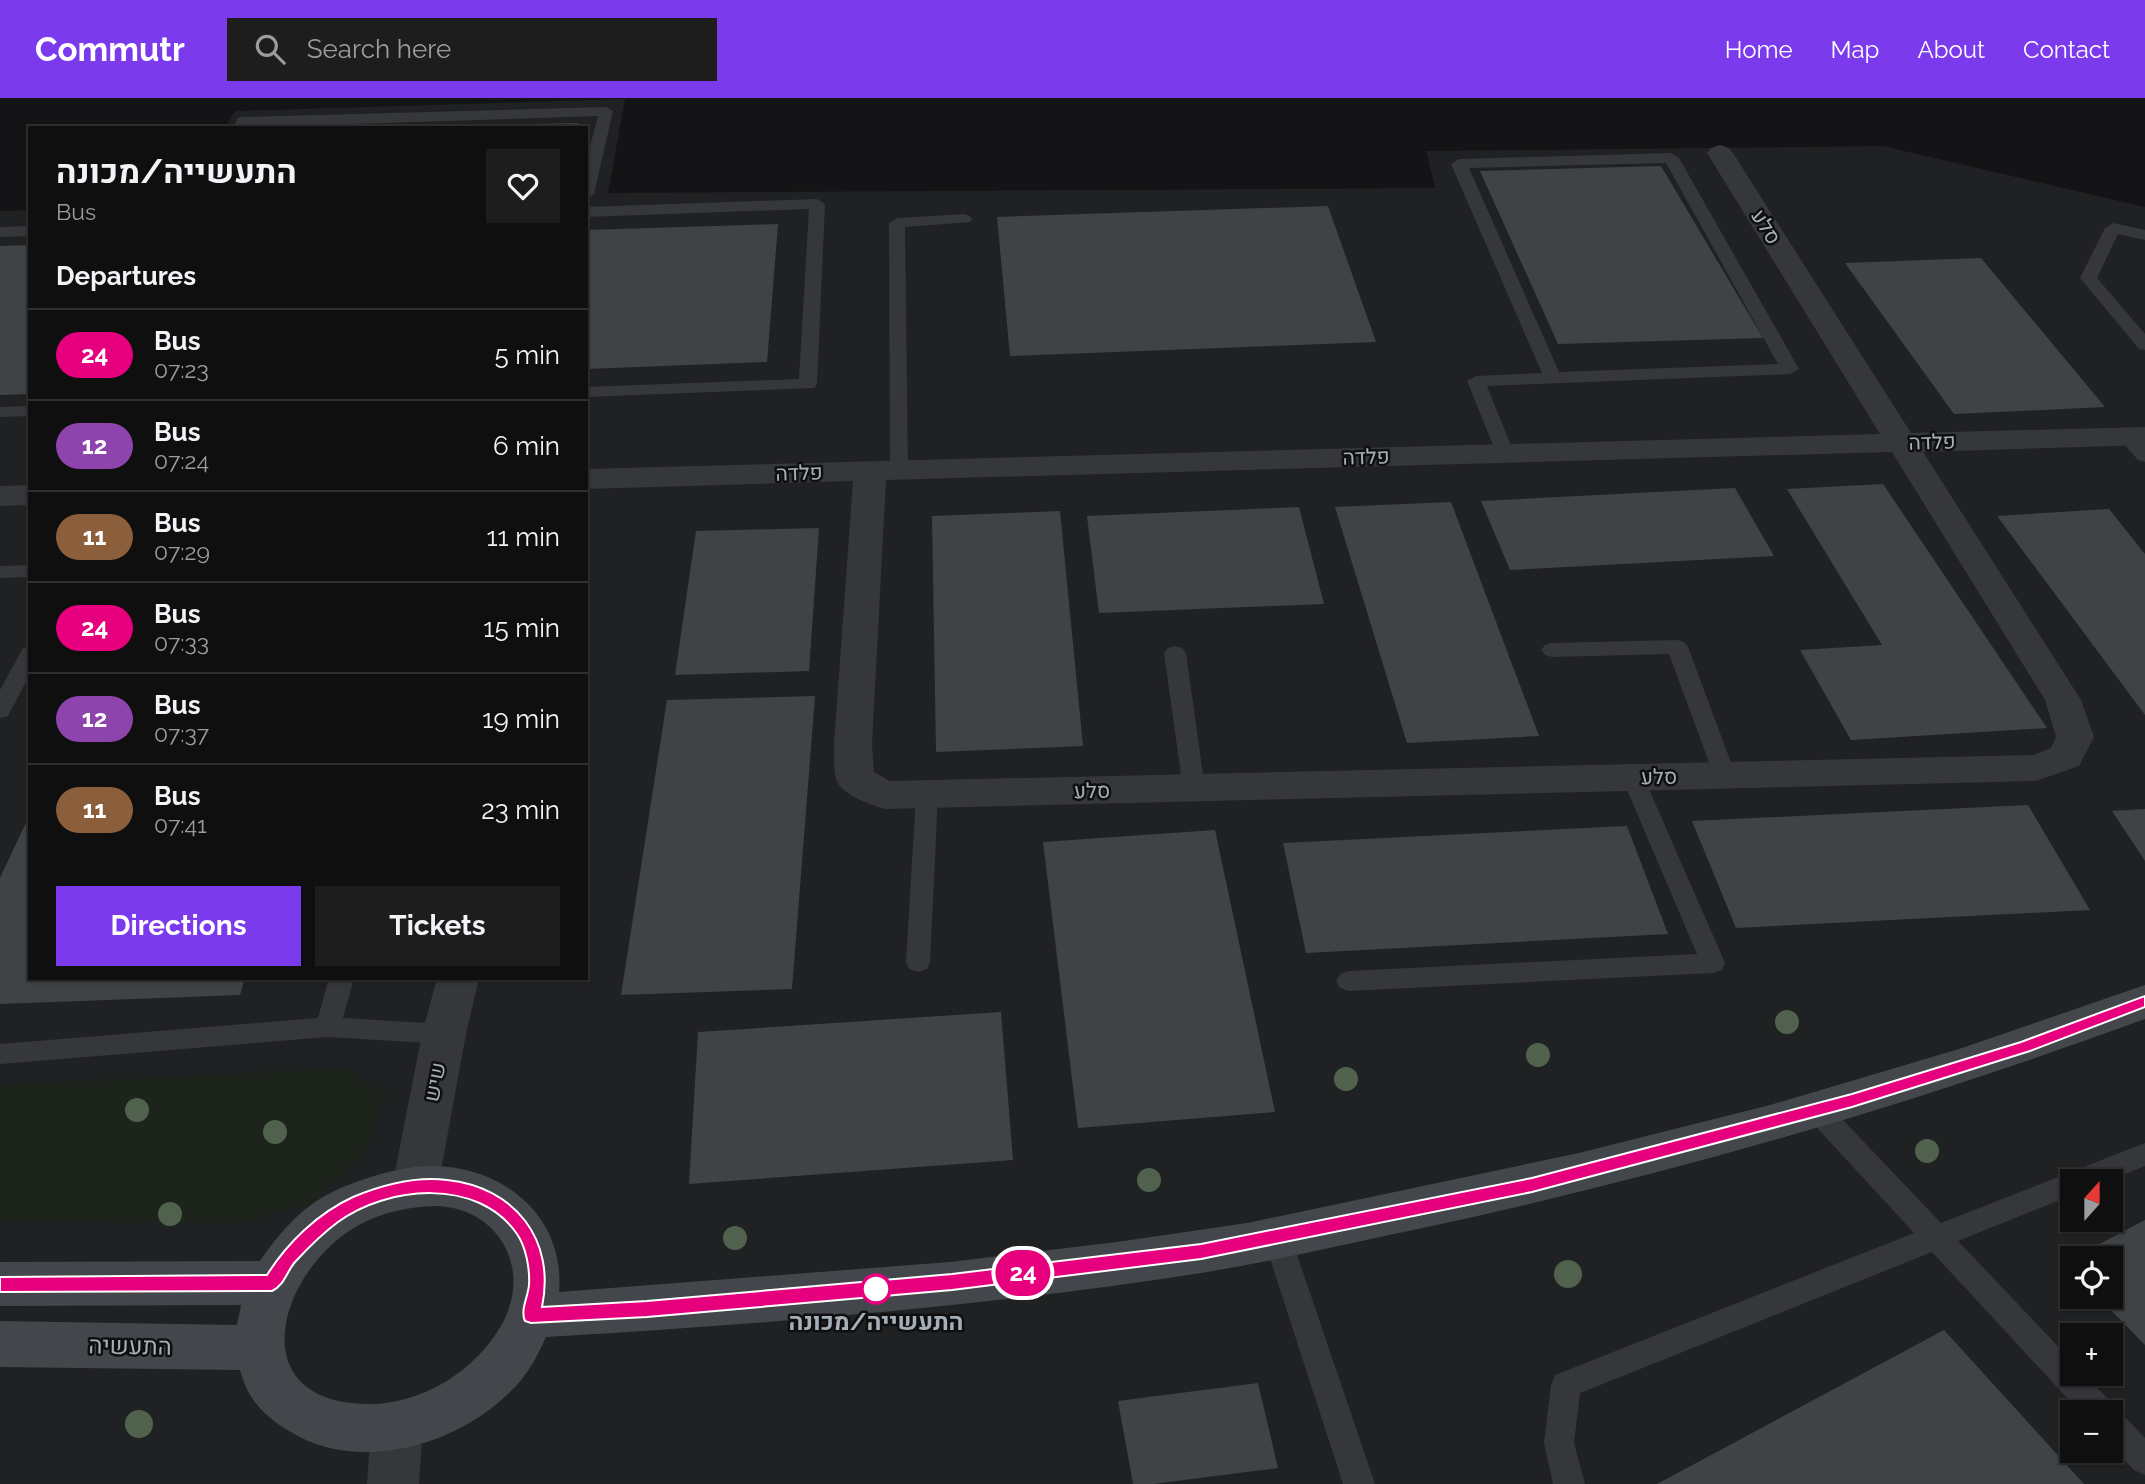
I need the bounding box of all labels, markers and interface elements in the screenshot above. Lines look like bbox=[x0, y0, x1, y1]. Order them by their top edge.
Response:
search box bbox=[227, 18, 717, 81]
text: Commutr bbox=[35, 30, 185, 69]
icon: search bbox=[251, 30, 289, 68]
text: Search here bbox=[307, 34, 451, 64]
text: Home bbox=[1725, 35, 1793, 64]
text: Map bbox=[1831, 35, 1879, 64]
text: About bbox=[1917, 35, 1985, 64]
text: Contact bbox=[2023, 35, 2110, 64]
button: heart bbox=[486, 149, 560, 223]
text: התעשייה/מכונה bbox=[56, 152, 297, 191]
text: Bus bbox=[56, 198, 96, 225]
street label: סלע bbox=[1746, 205, 1787, 249]
text: Departures bbox=[56, 261, 196, 291]
text: Bus bbox=[154, 326, 201, 356]
text: 24 bbox=[81, 340, 108, 369]
text: 5 min bbox=[494, 340, 560, 370]
text: 07:23 bbox=[154, 356, 209, 383]
text: Bus bbox=[154, 417, 201, 447]
street label: פלדה bbox=[1908, 428, 1956, 455]
text: 12 bbox=[82, 431, 107, 460]
text: 6 min bbox=[493, 431, 560, 461]
street label: פלדה bbox=[1342, 443, 1390, 470]
text: 07:24 bbox=[154, 447, 209, 474]
street label: פלדה bbox=[775, 459, 823, 486]
text: Bus bbox=[154, 508, 201, 538]
text: 11 bbox=[83, 522, 106, 551]
text: 11 min bbox=[486, 522, 560, 552]
text: 07:29 bbox=[154, 538, 210, 565]
text: Bus bbox=[154, 599, 201, 629]
text: 24 bbox=[81, 613, 108, 642]
text: 15 min bbox=[483, 613, 560, 643]
text: 07:33 bbox=[154, 629, 209, 656]
text: Bus bbox=[154, 690, 201, 720]
text: 12 bbox=[82, 704, 107, 733]
text: 19 min bbox=[482, 704, 560, 734]
text: 07:37 bbox=[154, 720, 209, 747]
street label: סלע bbox=[1641, 764, 1677, 789]
street label: סלע bbox=[1074, 778, 1110, 803]
text: Bus bbox=[154, 781, 201, 811]
text: 11 bbox=[83, 795, 106, 824]
text: 23 min bbox=[481, 795, 560, 825]
text: 07:41 bbox=[154, 811, 207, 838]
button: Directions bbox=[56, 886, 301, 966]
button: Tickets bbox=[315, 886, 560, 966]
street label: שיש bbox=[418, 1060, 451, 1104]
north arrow bbox=[2060, 1169, 2123, 1232]
map controls bbox=[2060, 1169, 2123, 1463]
button: locate bbox=[2060, 1246, 2123, 1309]
line badge: 24 bbox=[992, 1250, 1054, 1296]
text: 24 bbox=[1009, 1258, 1037, 1287]
marker: התעשייה/מכונה bbox=[861, 1274, 891, 1304]
place label: התעשייה/מכונה bbox=[788, 1307, 964, 1336]
button: + bbox=[2060, 1323, 2123, 1386]
street label: התעשיה bbox=[88, 1330, 172, 1361]
button: − bbox=[2060, 1400, 2123, 1463]

